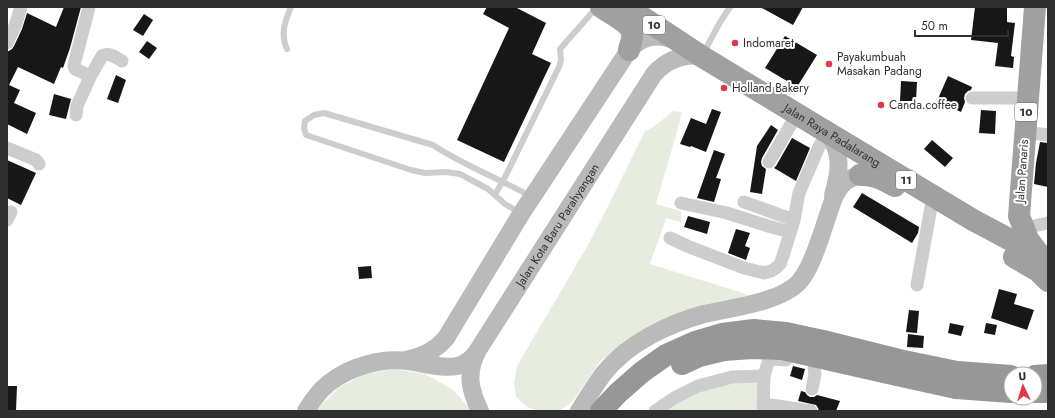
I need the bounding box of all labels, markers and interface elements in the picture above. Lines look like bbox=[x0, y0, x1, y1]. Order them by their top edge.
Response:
scale bar bbox=[915, 12, 1008, 38]
road number: 10 bbox=[643, 16, 665, 34]
text: 50 m bbox=[921, 17, 948, 35]
place label: Indomaret bbox=[743, 34, 794, 52]
marker: Indomaret bbox=[730, 38, 740, 48]
place label: Payakumbuah Masakan Padang bbox=[837, 48, 922, 80]
marker: Payakumbuah Masakan Padang bbox=[824, 59, 834, 69]
place label: Holland Bakery bbox=[732, 79, 809, 97]
marker: Holland Bakery bbox=[719, 83, 729, 93]
place label: Canda.coffee bbox=[889, 96, 957, 114]
street label: Jalan Raya Padalarang bbox=[778, 98, 884, 171]
marker: Canda.coffee bbox=[876, 100, 886, 110]
road number: 10 bbox=[1015, 103, 1037, 121]
street label: Jalan Panaris bbox=[1011, 139, 1033, 205]
street label: Jalan Kota Baru Parahyangan bbox=[510, 160, 604, 292]
road number: 11 bbox=[896, 171, 916, 189]
north arrow bbox=[1003, 366, 1043, 406]
text: U bbox=[1018, 368, 1027, 384]

